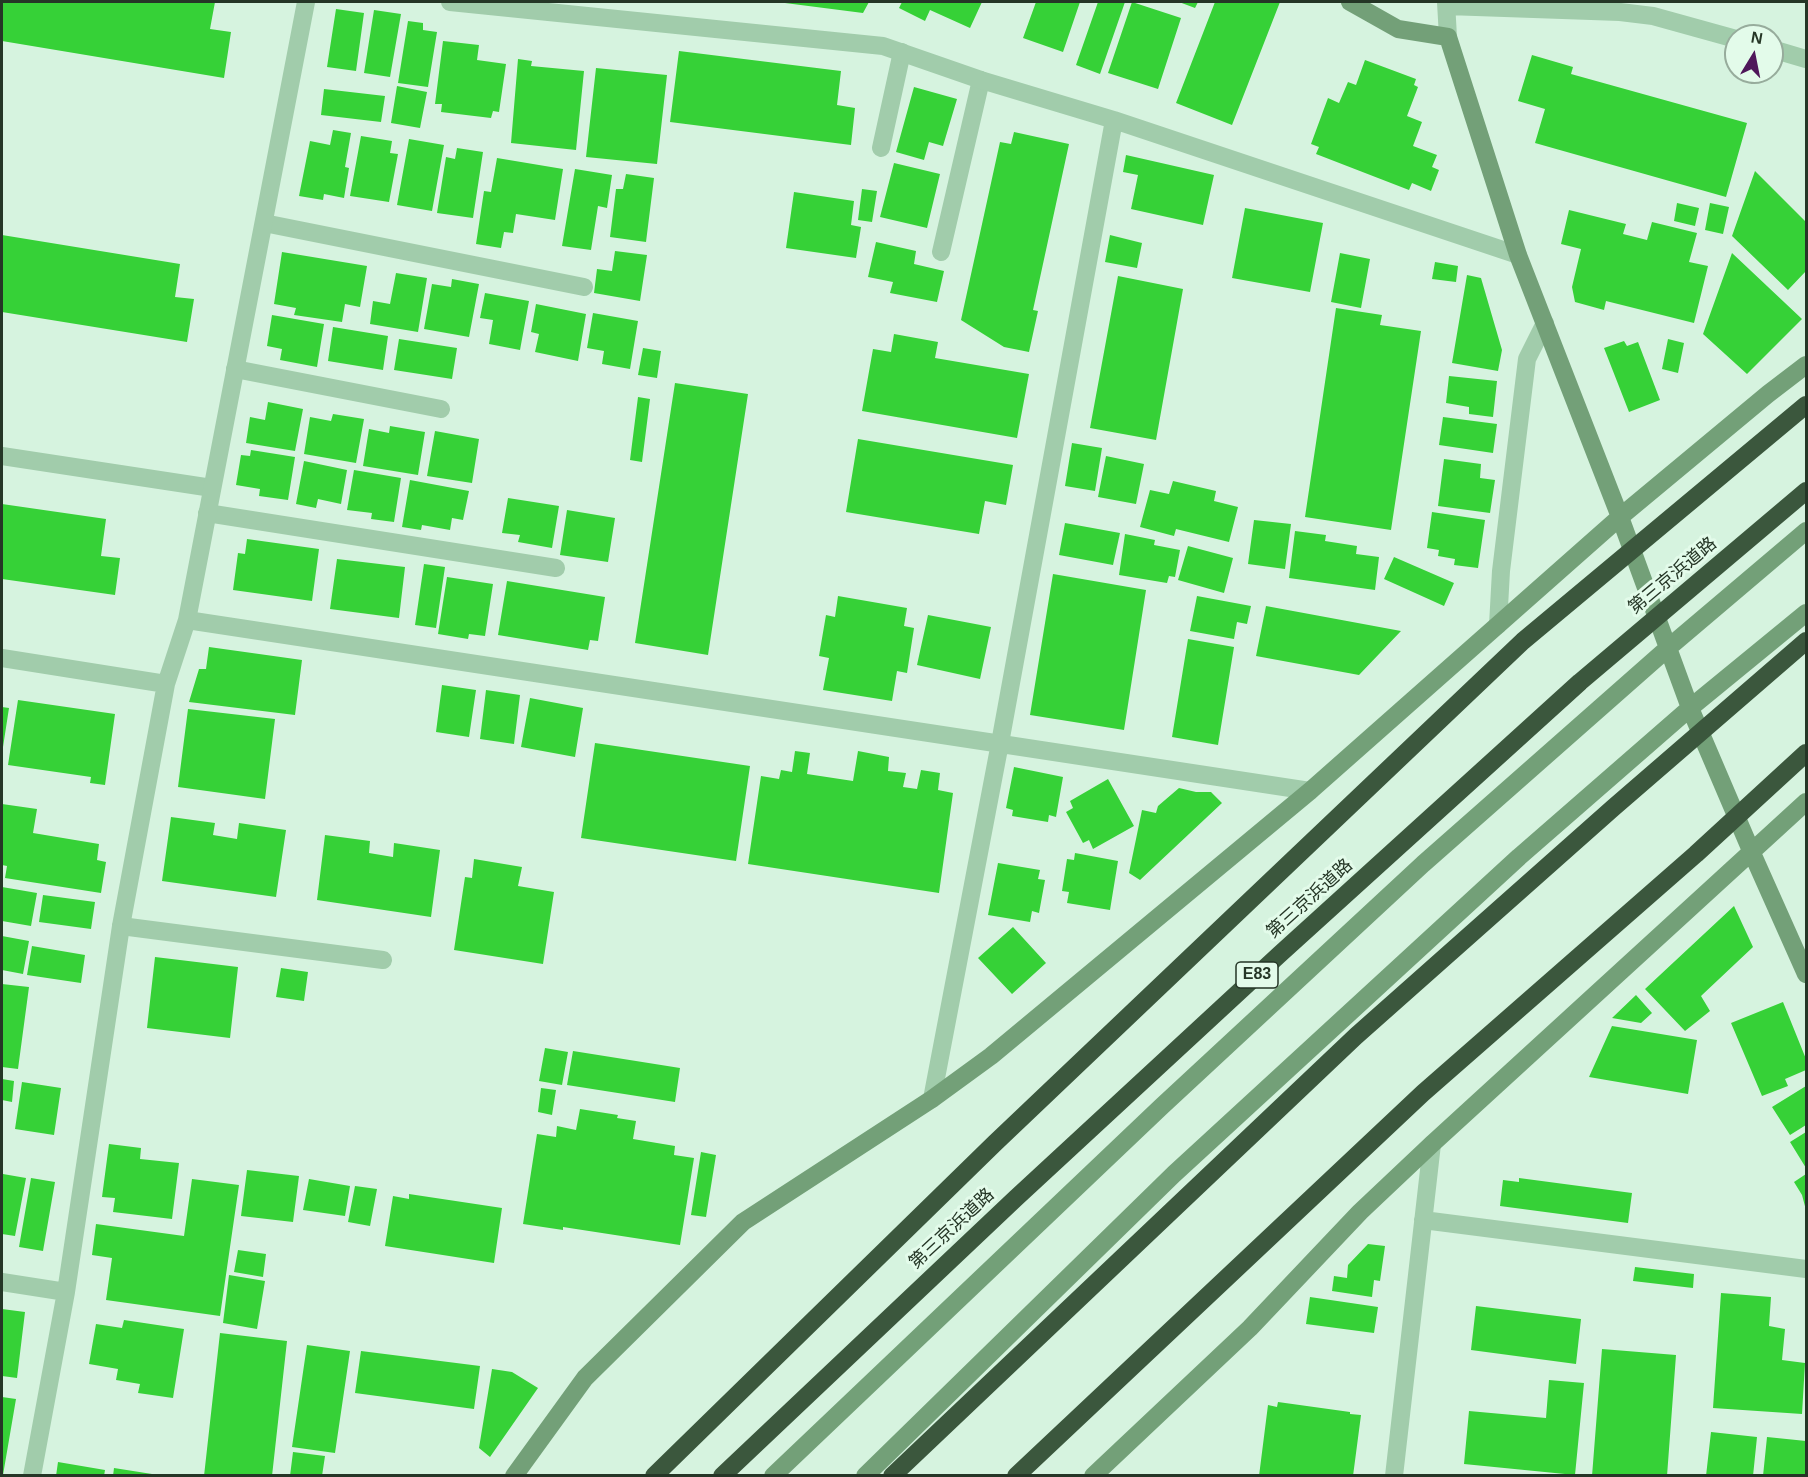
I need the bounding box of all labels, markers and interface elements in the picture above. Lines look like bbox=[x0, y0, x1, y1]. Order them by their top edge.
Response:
north arrow bbox=[1724, 24, 1784, 84]
text: N bbox=[1750, 28, 1764, 47]
street label: 第三京浜道路 bbox=[1625, 533, 1721, 619]
street label: 第三京浜道路 bbox=[1263, 855, 1357, 943]
road number: E83 bbox=[1236, 962, 1278, 988]
street label: 第三京浜道路 bbox=[905, 1184, 999, 1274]

